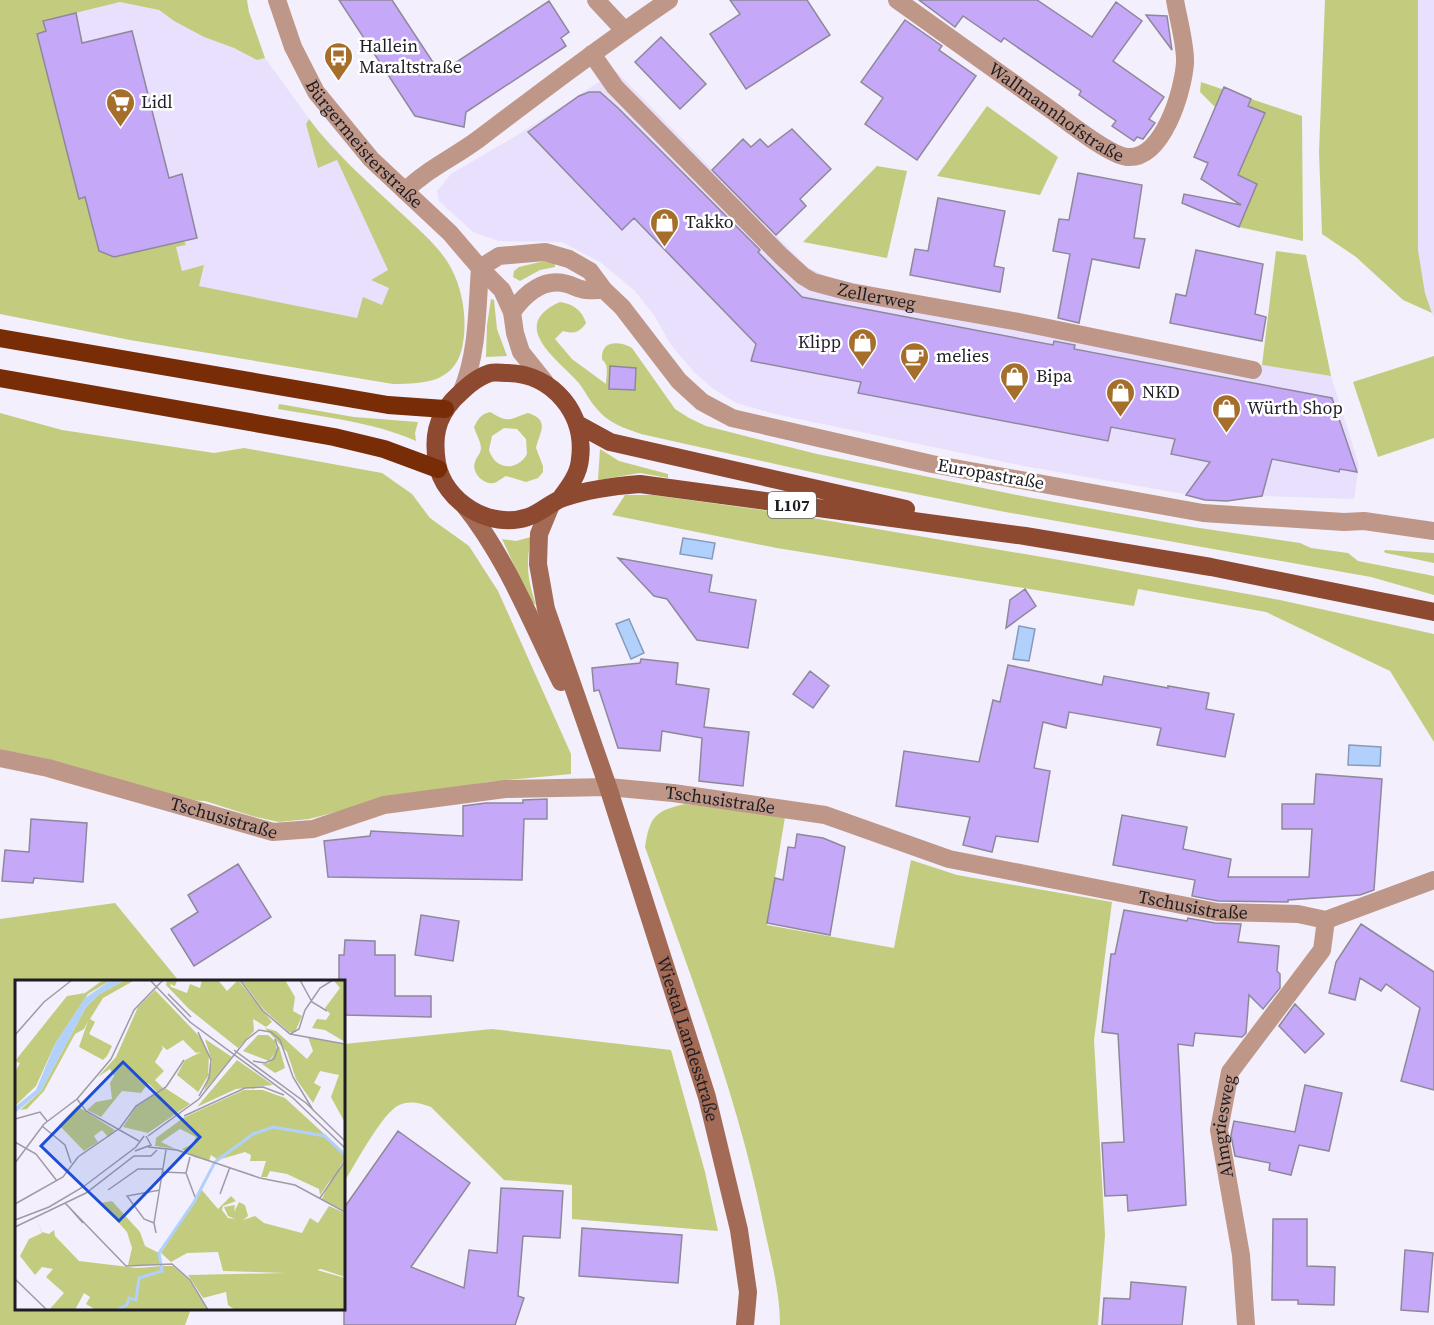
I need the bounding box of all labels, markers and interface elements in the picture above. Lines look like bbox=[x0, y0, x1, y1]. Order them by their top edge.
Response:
place label: Hallein Maraltstraße bbox=[359, 33, 462, 79]
bus stop icon: Hallein Maraltstraße bbox=[322, 40, 354, 82]
street label: Wallmannhofstraße bbox=[983, 56, 1128, 168]
street label: Bürgermeisterstraße bbox=[300, 75, 429, 214]
supermarket icon: Lidl bbox=[104, 86, 136, 128]
place label: Lidl bbox=[141, 89, 173, 114]
shop icon: Takko bbox=[648, 206, 680, 248]
place label: Takko bbox=[685, 209, 734, 234]
street label: Zellerweg bbox=[835, 276, 918, 315]
shop icon: Klipp bbox=[846, 326, 878, 368]
place label: Klipp bbox=[798, 329, 841, 354]
cafe icon: melies bbox=[899, 340, 931, 382]
place label: melies bbox=[936, 343, 989, 368]
shop icon: Bipa bbox=[999, 360, 1031, 402]
place label: Bipa bbox=[1036, 363, 1073, 388]
shop icon: NKD bbox=[1105, 376, 1137, 418]
place label: NKD bbox=[1142, 379, 1180, 404]
shop icon: Würth Shop bbox=[1210, 392, 1242, 434]
place label: Würth Shop bbox=[1247, 395, 1343, 420]
street label: Europastraße bbox=[936, 452, 1046, 495]
road number: L107 bbox=[768, 492, 816, 518]
street label: Tschusistraße bbox=[664, 779, 777, 820]
street label: Tschusistraße bbox=[167, 790, 281, 845]
street label: Tschusistraße bbox=[1136, 884, 1248, 925]
street label: Wiestal Landesstraße bbox=[651, 953, 725, 1124]
inset map bbox=[15, 980, 345, 1310]
street label: Almgriesweg bbox=[1206, 1072, 1241, 1180]

